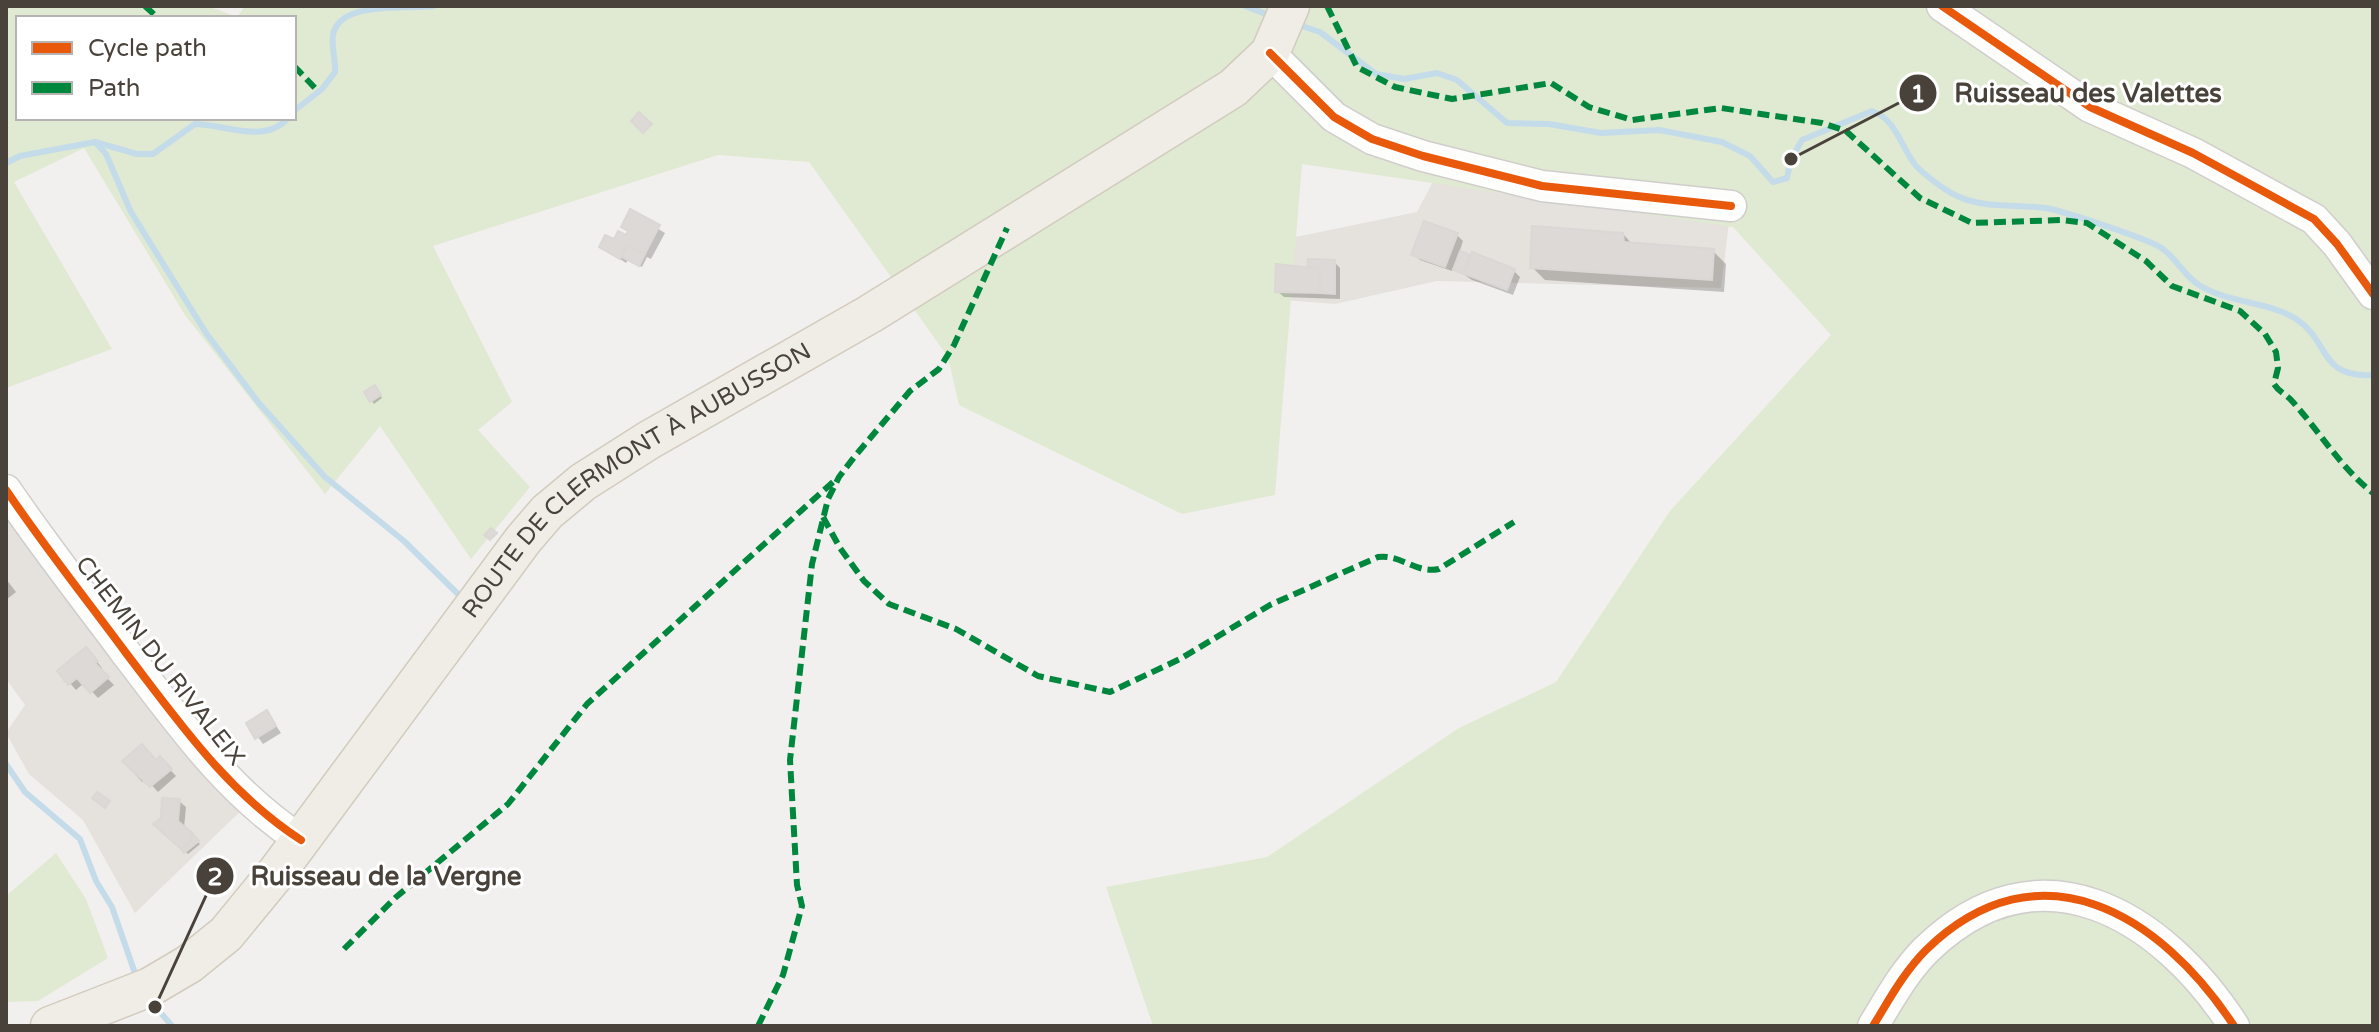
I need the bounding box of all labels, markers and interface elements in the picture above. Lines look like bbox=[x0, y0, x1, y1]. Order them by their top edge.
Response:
legend bbox=[16, 16, 296, 120]
text: Cycle path bbox=[88, 34, 207, 63]
callout: Ruisseau des Valettes bbox=[1898, 68, 2237, 118]
text: Path bbox=[88, 74, 141, 103]
text: Ruisseau des Valettes bbox=[1954, 78, 2222, 109]
text: 1 bbox=[1910, 80, 1926, 109]
street label: ROUTE DE CLERMONT À AUBUSSON bbox=[456, 336, 816, 624]
street label: CHEMIN DU RIVALEIX bbox=[69, 551, 251, 771]
callout: Ruisseau de la Vergne bbox=[195, 851, 538, 901]
text: Ruisseau de la Vergne bbox=[250, 861, 522, 892]
text: 2 bbox=[207, 863, 223, 892]

